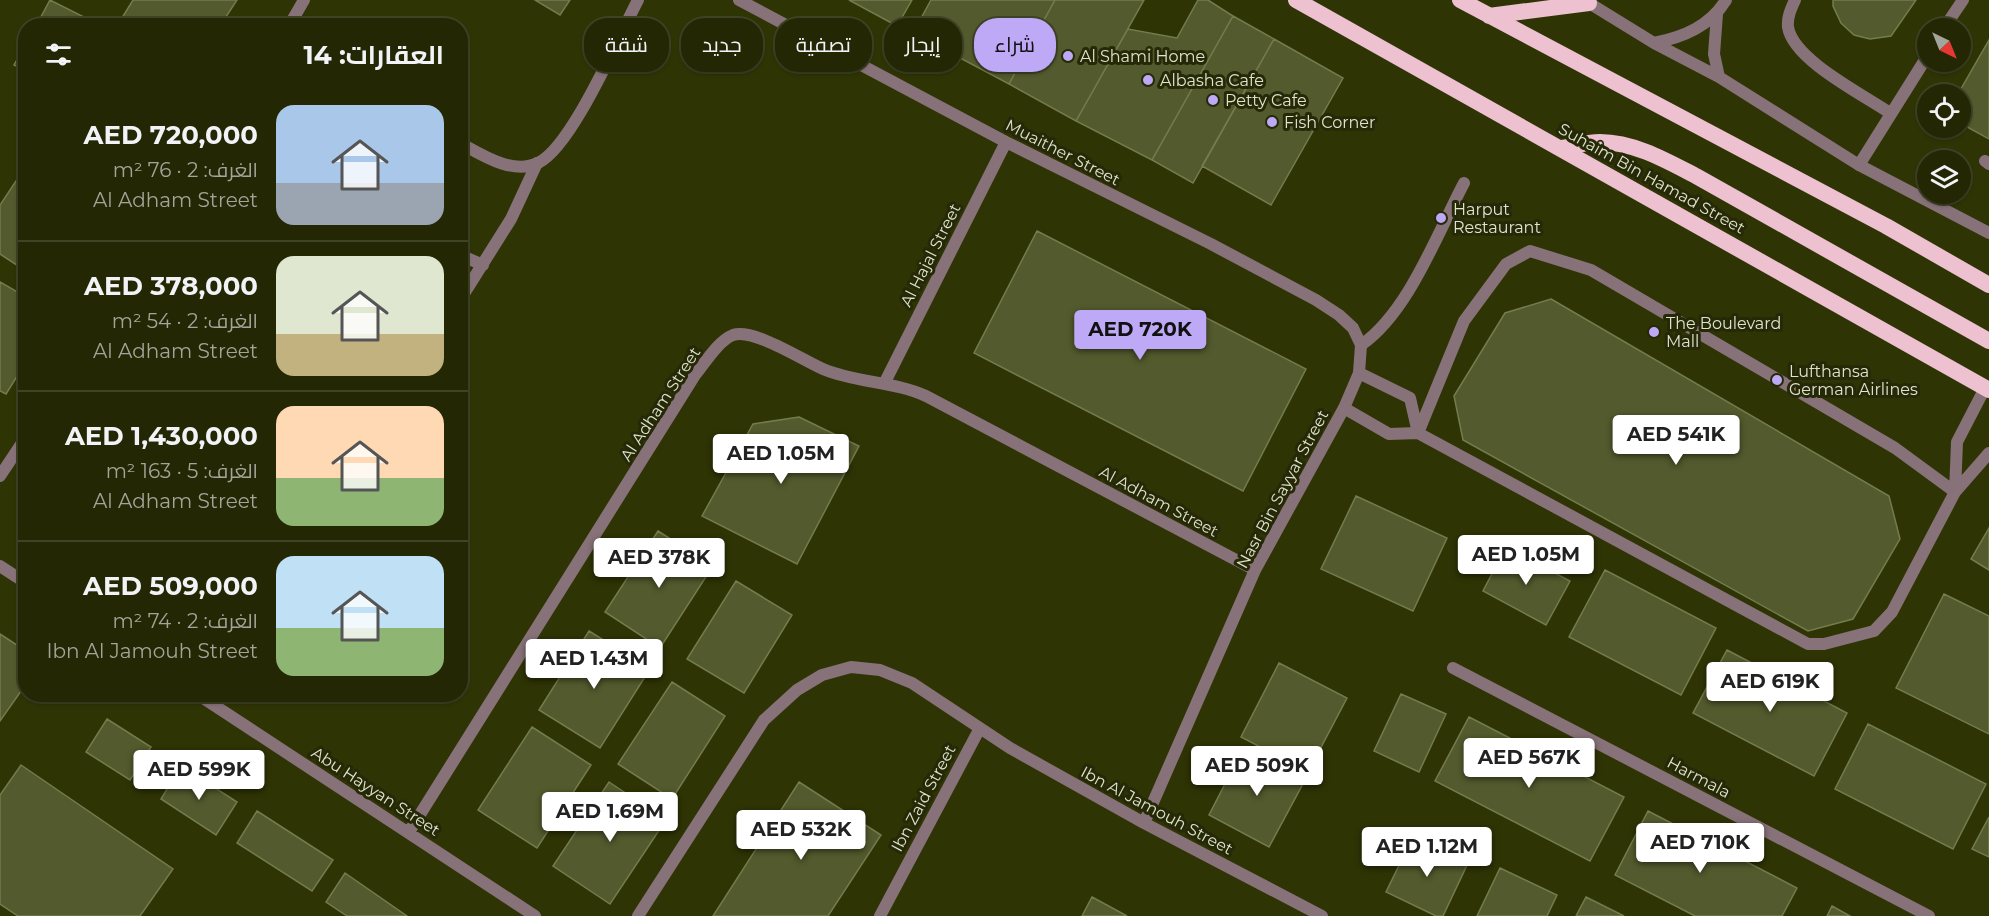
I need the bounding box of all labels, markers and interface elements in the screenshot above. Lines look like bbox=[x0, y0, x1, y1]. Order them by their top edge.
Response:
chip: شقة bbox=[584, 18, 669, 72]
chip: جديد bbox=[681, 18, 763, 72]
chip: تصفية bbox=[775, 18, 872, 72]
chip: إيجار bbox=[884, 18, 962, 72]
chip: شراء bbox=[974, 18, 1056, 72]
north arrow bbox=[1917, 18, 1971, 72]
map controls bbox=[1917, 18, 1971, 204]
icon: filters bbox=[42, 38, 75, 71]
text: العقارات: 14 bbox=[304, 39, 444, 71]
place label: Al Shami Home bbox=[1080, 47, 1205, 66]
marker: Al Shami Home bbox=[1061, 49, 1075, 63]
place label: Albasha Cafe bbox=[1160, 71, 1264, 90]
marker: Albasha Cafe bbox=[1141, 73, 1155, 87]
button: locate bbox=[1917, 84, 1971, 138]
place label: Petty Cafe bbox=[1225, 91, 1307, 110]
marker: Petty Cafe bbox=[1206, 93, 1220, 107]
place label: Fish Corner bbox=[1284, 113, 1375, 132]
street label: Muaither Street bbox=[1003, 115, 1123, 190]
marker: Fish Corner bbox=[1265, 115, 1279, 129]
text: AED 720,000 bbox=[84, 119, 258, 151]
street label: Suhaim Bin Hamad Street bbox=[1555, 119, 1749, 238]
icon: home bbox=[324, 129, 396, 201]
button: layers bbox=[1917, 150, 1971, 204]
text: الغرف: 2 · 76 m² bbox=[113, 158, 258, 182]
text: Al Adham Street bbox=[93, 188, 258, 212]
street label: Al Hajal Street bbox=[896, 200, 965, 310]
place label: Harput Restaurant bbox=[1453, 200, 1541, 237]
marker: Harput Restaurant bbox=[1434, 211, 1448, 225]
text: AED 378,000 bbox=[84, 270, 258, 302]
icon: home bbox=[324, 280, 396, 352]
text: الغرف: 2 · 54 m² bbox=[112, 309, 258, 333]
pin: AED 720K bbox=[1078, 310, 1202, 361]
place label: The Boulevard Mall bbox=[1666, 314, 1781, 351]
text: AED 720K bbox=[1088, 317, 1192, 341]
marker: The Boulevard Mall bbox=[1647, 325, 1661, 339]
text: Al Adham Street bbox=[93, 339, 258, 363]
street label: Al Adham Street bbox=[617, 343, 705, 465]
place label: Lufthansa German Airlines bbox=[1789, 362, 1918, 399]
marker: Lufthansa German Airlines bbox=[1770, 373, 1784, 387]
street label: Nasr Bin Sayyar Street bbox=[1233, 406, 1333, 572]
pin: AED 541K bbox=[1614, 415, 1738, 466]
text: AED 1,430,000 bbox=[65, 420, 258, 452]
text: AED 541K bbox=[1627, 422, 1725, 446]
icon: home bbox=[324, 430, 396, 502]
pin: AED 1.05M bbox=[712, 434, 850, 485]
text: AED 1.05M bbox=[727, 441, 835, 465]
text: الغرف: 5 · 163 m² bbox=[106, 459, 258, 483]
street label: Al Adham Street bbox=[1096, 462, 1222, 541]
text: Al Adham Street bbox=[93, 489, 258, 513]
pin: AED 1.05M bbox=[1457, 535, 1595, 586]
pin: AED 378K bbox=[597, 538, 721, 589]
text: AED 1.05M bbox=[1472, 542, 1580, 566]
text: AED 378K bbox=[608, 545, 710, 569]
text: AED 509,000 bbox=[83, 570, 258, 602]
icon: home bbox=[324, 580, 396, 652]
text: الغرف: 2 · 74 m² bbox=[113, 609, 258, 633]
text: Ibn Al Jamouh Street bbox=[46, 639, 258, 663]
pin: AED 1.43M bbox=[525, 639, 663, 690]
text: AED 1.43M bbox=[540, 646, 648, 670]
pin: AED 619K bbox=[1708, 662, 1832, 713]
text: AED 619K bbox=[1720, 669, 1820, 693]
pin: AED 567K bbox=[1467, 738, 1591, 789]
street label: Ibn Zaid Street bbox=[887, 741, 960, 855]
street label: Abu Hayyan Street bbox=[308, 743, 444, 840]
text: AED 567K bbox=[1478, 745, 1580, 769]
pin: AED 509K bbox=[1195, 746, 1319, 797]
pin: AED 599K bbox=[137, 750, 261, 801]
text: AED 509K bbox=[1205, 753, 1309, 777]
street label: Harmala bbox=[1664, 753, 1734, 802]
text: AED 599K bbox=[147, 757, 251, 781]
street label: Ibn Al Jamouh Street bbox=[1078, 762, 1236, 859]
pin: AED 1.69M bbox=[541, 792, 679, 843]
text: AED 1.69M bbox=[556, 799, 664, 823]
pin: AED 532K bbox=[739, 810, 863, 861]
text: AED 532K bbox=[750, 817, 852, 841]
pin: AED 710K bbox=[1638, 823, 1762, 874]
pin: AED 1.12M bbox=[1358, 827, 1496, 878]
text: AED 710K bbox=[1650, 830, 1750, 854]
text: AED 1.12M bbox=[1376, 834, 1478, 858]

